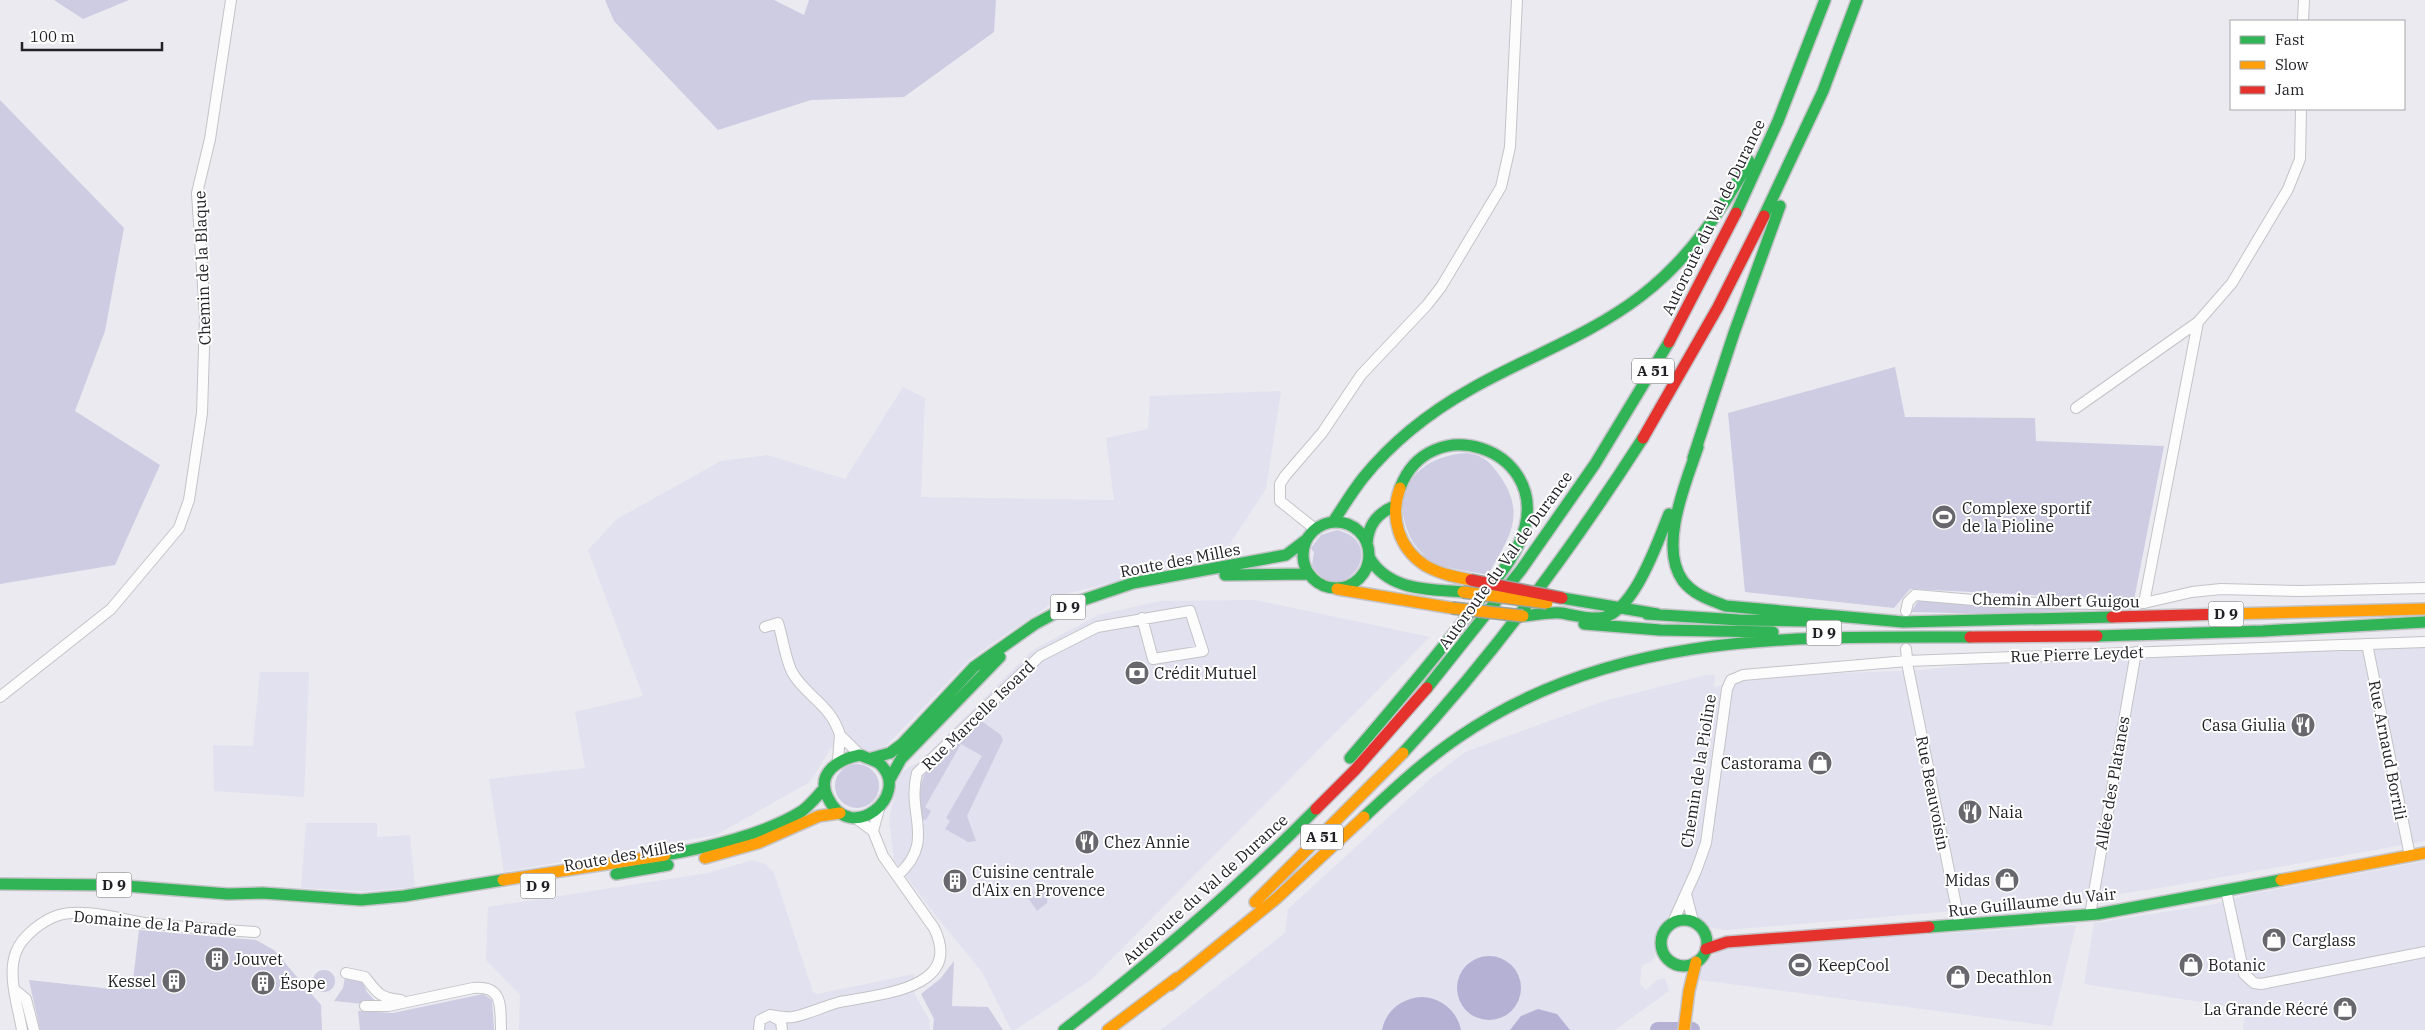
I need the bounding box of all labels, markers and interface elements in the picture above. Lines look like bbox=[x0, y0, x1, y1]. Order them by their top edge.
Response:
scale bar bbox=[22, 20, 162, 52]
legend bbox=[2230, 20, 2405, 110]
text: 100 m bbox=[30, 27, 75, 46]
text: Fast bbox=[2275, 30, 2305, 49]
text: Slow bbox=[2275, 55, 2309, 74]
text: Jam bbox=[2275, 80, 2304, 99]
street label: Autoroute du Val de Durance bbox=[1657, 116, 1769, 318]
street label: Chemin de la Blaque bbox=[189, 190, 215, 346]
road number: A 51 bbox=[1632, 358, 1674, 384]
street label: Autoroute du Val de Durance bbox=[1434, 467, 1576, 653]
place label: Complexe sportif de la Pioline bbox=[1962, 498, 2092, 536]
sports icon: Complexe sportif de la Pioline bbox=[1931, 504, 1957, 530]
street label: Route des Milles bbox=[1118, 539, 1242, 581]
street label: Chemin Albert Guigou bbox=[1972, 589, 2140, 611]
road number: D 9 bbox=[1050, 594, 1086, 620]
road number: D 9 bbox=[2208, 602, 2244, 626]
road number: D 9 bbox=[1806, 620, 1842, 646]
street label: Rue Pierre Leydet bbox=[2010, 642, 2144, 666]
street label: Rue Marcelle Isoard bbox=[917, 656, 1039, 774]
bank icon: Crédit Mutuel bbox=[1124, 660, 1150, 686]
place label: Crédit Mutuel bbox=[1154, 663, 1257, 683]
street label: Rue Arnaud Borrili bbox=[2365, 678, 2411, 822]
street label: Chemin de la Pioline bbox=[1676, 693, 1720, 849]
restaurant icon: Casa Giulia bbox=[2290, 712, 2316, 738]
street label: Allée des Platanes bbox=[2090, 715, 2134, 851]
place label: Casa Giulia bbox=[2202, 715, 2286, 735]
street label: Rue Beauvoisin bbox=[1912, 734, 1954, 852]
shop icon: Castorama bbox=[1807, 750, 1833, 776]
place label: Castorama bbox=[1721, 753, 1802, 773]
restaurant icon: Naia bbox=[1957, 799, 1983, 825]
place label: Naia bbox=[1988, 802, 2023, 822]
street label: Autoroute du Val de Durance bbox=[1118, 810, 1292, 968]
road number: A 51 bbox=[1301, 824, 1343, 850]
restaurant icon: Chez Annie bbox=[1074, 829, 1100, 855]
place label: Chez Annie bbox=[1104, 832, 1190, 852]
street label: Route des Milles bbox=[562, 835, 686, 875]
place label: Cuisine centrale d'Aix en Provence bbox=[972, 862, 1105, 900]
shop icon: Midas bbox=[1994, 867, 2020, 893]
building icon: Cuisine centrale d'Aix en Provence bbox=[942, 868, 968, 894]
place label: Midas bbox=[1945, 870, 1990, 890]
road number: D 9 bbox=[96, 872, 132, 898]
road number: D 9 bbox=[520, 874, 556, 898]
street label: Rue Guillaume du Vair bbox=[1947, 883, 2117, 921]
street label: Domaine de la Parade bbox=[73, 906, 237, 940]
shop icon: Carglass bbox=[2261, 927, 2287, 953]
place label: Carglass bbox=[2292, 930, 2356, 950]
building icon: Jouvet bbox=[204, 946, 230, 972]
place label: Jouvet bbox=[234, 949, 283, 969]
sports icon: KeepCool bbox=[1787, 952, 1813, 978]
shop icon: Botanic bbox=[2178, 952, 2204, 978]
place label: KeepCool bbox=[1818, 955, 1889, 975]
place label: Botanic bbox=[2208, 955, 2266, 975]
shop icon: Decathlon bbox=[1945, 964, 1971, 990]
place label: Decathlon bbox=[1976, 967, 2052, 987]
building icon: Kessel bbox=[161, 968, 187, 994]
building icon: Ésope bbox=[250, 970, 276, 996]
place label: Kessel bbox=[108, 971, 156, 991]
place label: Ésope bbox=[280, 972, 326, 993]
shop icon: La Grande Récré bbox=[2332, 996, 2358, 1022]
place label: La Grande Récré bbox=[2203, 999, 2328, 1019]

